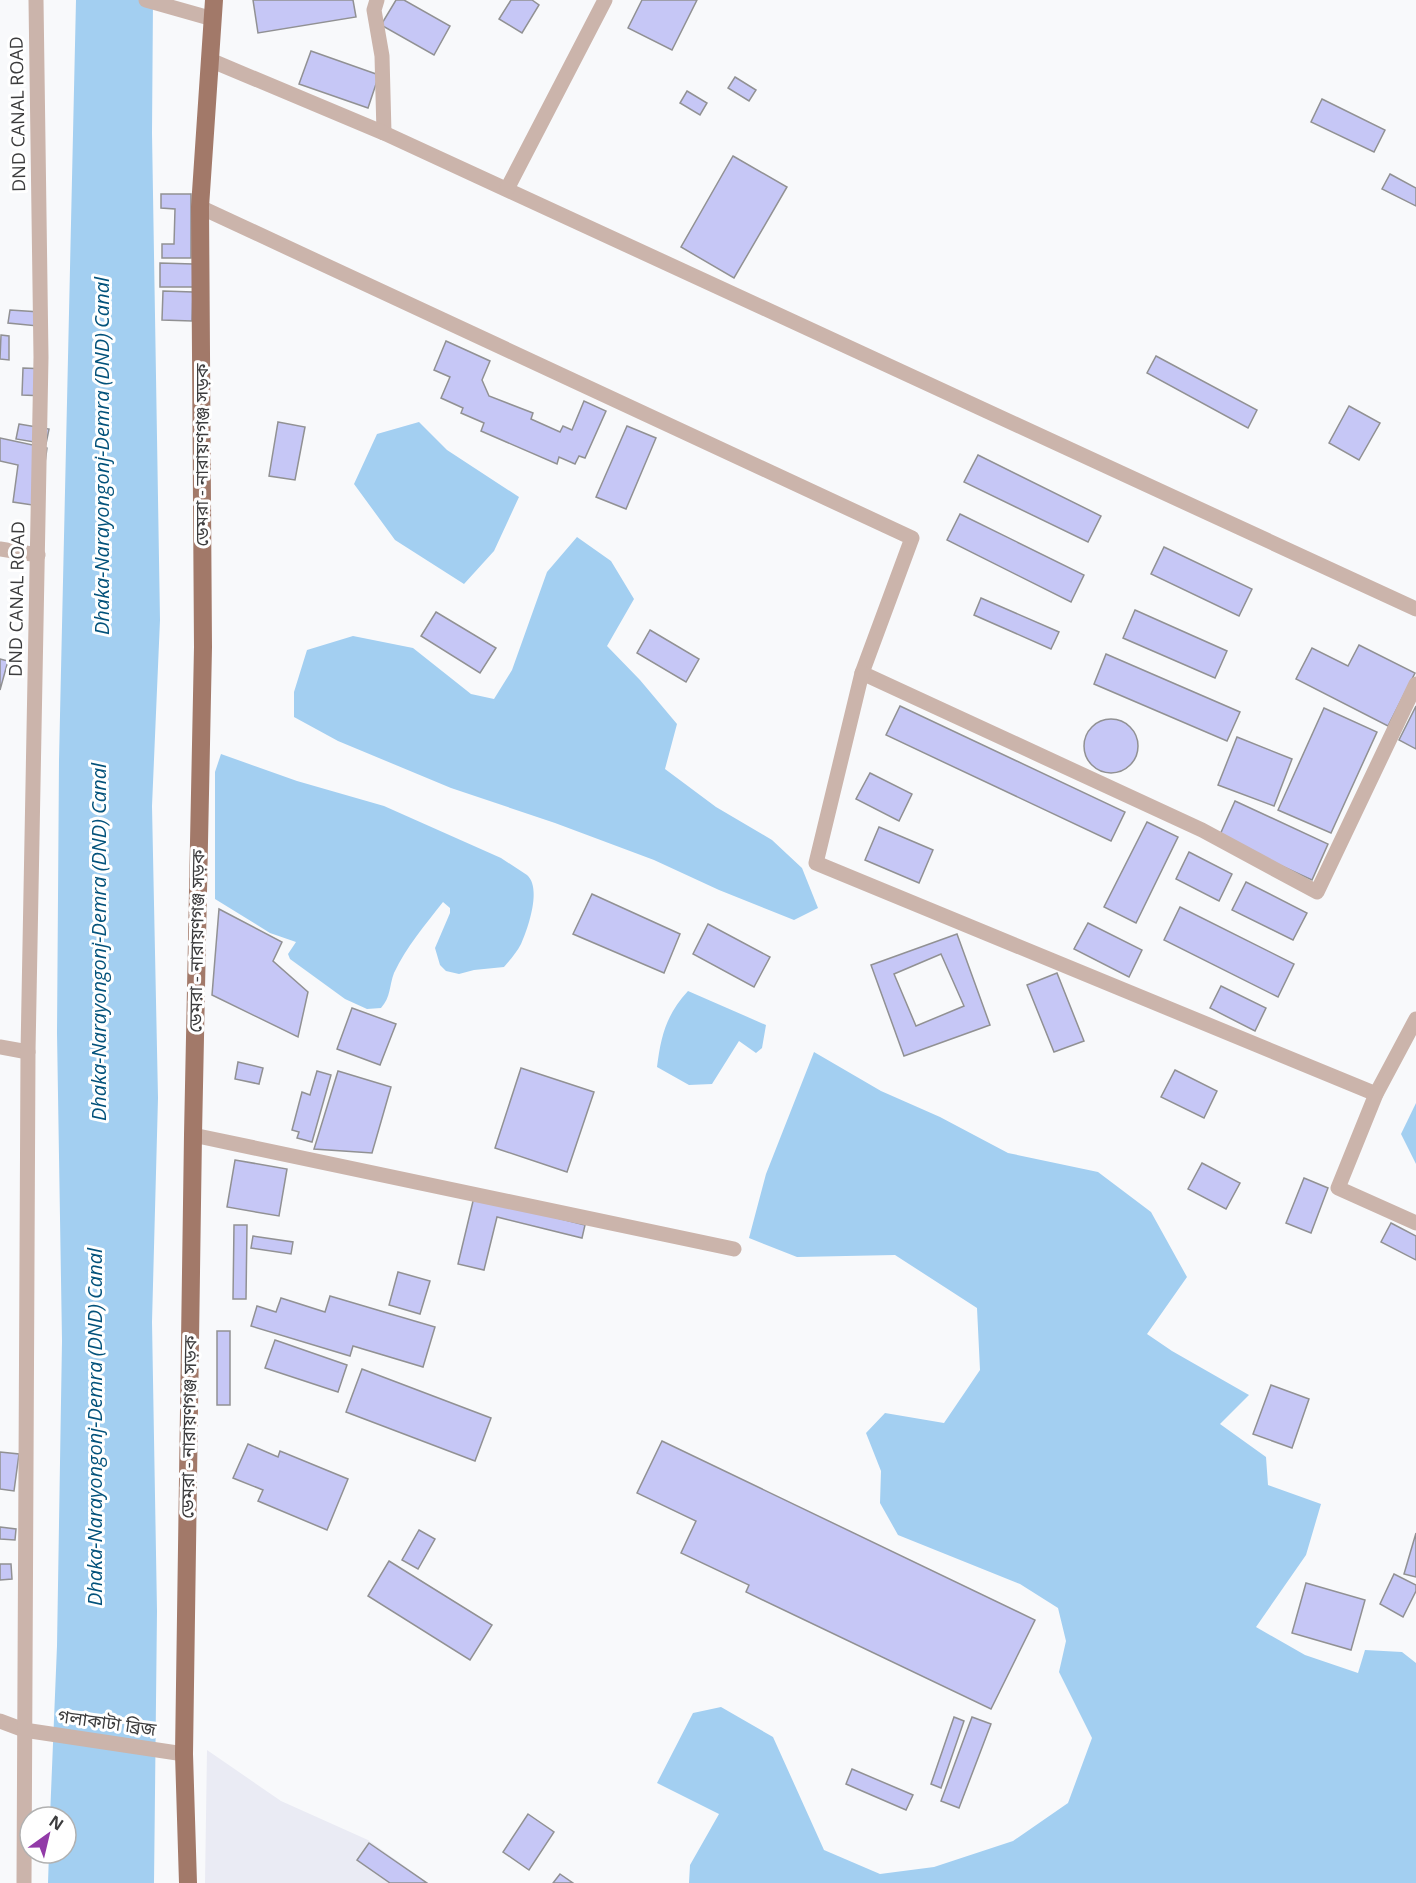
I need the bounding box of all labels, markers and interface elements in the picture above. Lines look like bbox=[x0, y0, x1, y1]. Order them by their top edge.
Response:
street label: DND CANAL ROAD bbox=[4, 36, 30, 192]
water label: Dhaka-Narayongonj-Demra (DND) Canal bbox=[88, 276, 115, 635]
street label: ডেমরা - নারায়ণগঞ্জ সড়ক bbox=[189, 363, 213, 547]
street label: DND CANAL ROAD bbox=[3, 521, 29, 677]
water label: Dhaka-Narayongonj-Demra (DND) Canal bbox=[85, 762, 112, 1121]
street label: ডেমরা - নারায়ণগঞ্জ সড়ক bbox=[182, 849, 210, 1033]
water label: Dhaka-Narayongonj-Demra (DND) Canal bbox=[81, 1247, 108, 1606]
street label: ডেমরা - নারায়ণগঞ্জ সড়ক bbox=[174, 1335, 202, 1519]
street label: গলাকাটা ব্রিজ bbox=[56, 1703, 158, 1741]
north arrow bbox=[18, 1805, 78, 1865]
text: N bbox=[45, 1810, 68, 1835]

